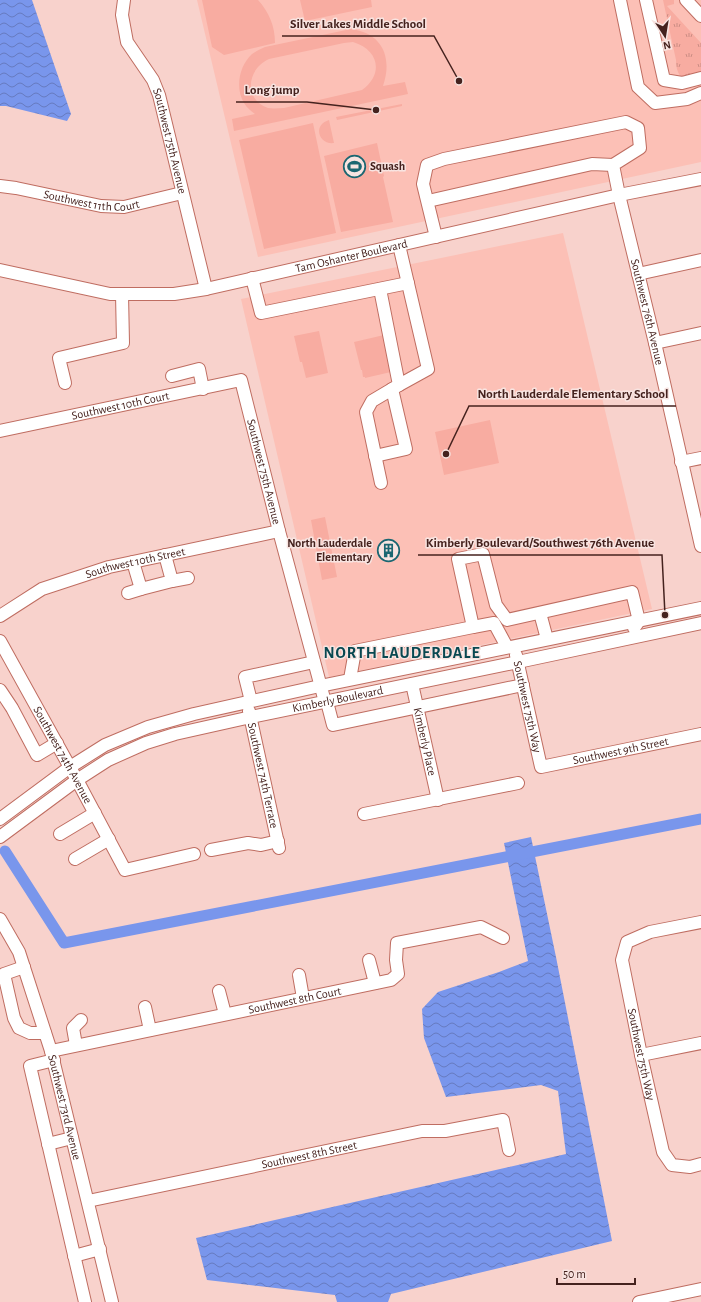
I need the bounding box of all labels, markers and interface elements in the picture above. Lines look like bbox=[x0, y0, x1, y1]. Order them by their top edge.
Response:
callout: Silver Lakes Middle School bbox=[282, 11, 434, 36]
north arrow bbox=[645, 16, 685, 56]
text: Silver Lakes Middle School bbox=[290, 18, 426, 31]
text: N bbox=[662, 39, 672, 51]
callout: Long jump bbox=[236, 77, 307, 102]
text: Long jump bbox=[245, 84, 300, 97]
street label: Southwest 75th Avenue bbox=[151, 86, 189, 195]
sports icon: Squash bbox=[341, 153, 367, 179]
place label: Squash bbox=[370, 160, 405, 172]
street label: Southwest 11th Court bbox=[42, 188, 141, 213]
street label: Tam Oshanter Boulevard bbox=[294, 237, 408, 274]
street label: Southwest 76th Avenue bbox=[629, 258, 666, 366]
callout: North Lauderdale Elementary School bbox=[469, 381, 676, 406]
text: North Lauderdale Elementary School bbox=[478, 388, 668, 401]
street label: Southwest 10th Court bbox=[71, 389, 170, 422]
street label: Southwest 75th Avenue bbox=[245, 418, 283, 526]
callout: Kimberly Boulevard/Southwest 76th Avenue bbox=[418, 530, 662, 555]
place label: North Lauderdale Elementary bbox=[287, 537, 373, 564]
building icon: North Lauderdale Elementary bbox=[375, 537, 401, 563]
text: Kimberly Boulevard/Southwest 76th Avenue bbox=[426, 537, 654, 550]
street label: Southwest 10th Street bbox=[84, 545, 186, 580]
district label: NORTH LAUDERDALE bbox=[323, 645, 481, 661]
street label: Southwest 75th Way bbox=[511, 660, 544, 754]
street label: Kimberly Boulevard bbox=[291, 684, 384, 714]
street label: Southwest 74th Avenue bbox=[31, 704, 94, 805]
street label: Kimberly Place bbox=[411, 706, 438, 777]
street label: Southwest 74th Terrace bbox=[246, 721, 281, 829]
street label: Southwest 9th Street bbox=[572, 735, 669, 766]
street label: Southwest 8th Court bbox=[247, 985, 342, 1016]
street label: Southwest 75th Way bbox=[626, 1007, 657, 1102]
street label: Southwest 73rd Avenue bbox=[46, 1053, 83, 1161]
street label: Southwest 8th Street bbox=[260, 1139, 358, 1170]
scale bar bbox=[557, 1260, 635, 1286]
text: 50 m bbox=[563, 1268, 586, 1280]

